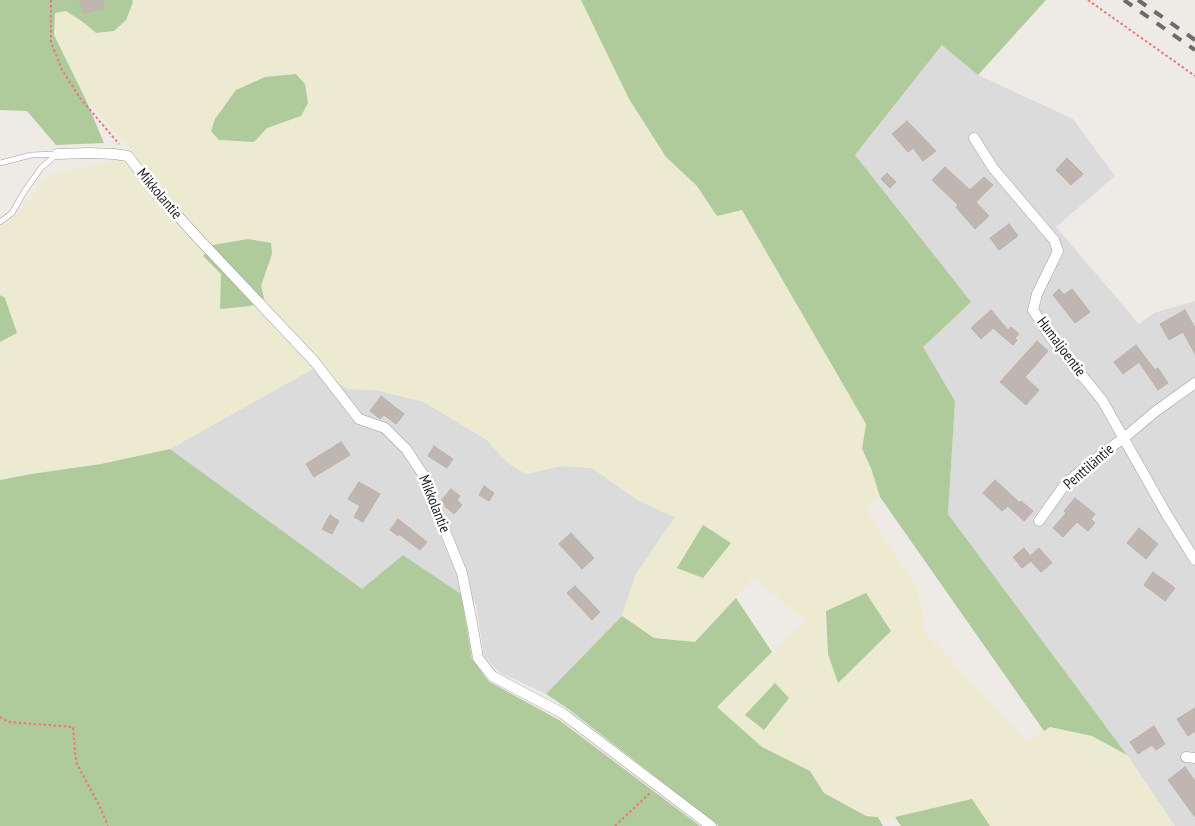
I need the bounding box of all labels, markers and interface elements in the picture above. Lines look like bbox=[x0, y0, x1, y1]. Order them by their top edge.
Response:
street label: Mikkolantie bbox=[133, 165, 185, 223]
street label: Humaljoentie bbox=[1033, 314, 1089, 380]
street label: Penttiläntie bbox=[1060, 440, 1118, 494]
street label: Mikkolantie bbox=[414, 473, 454, 535]

